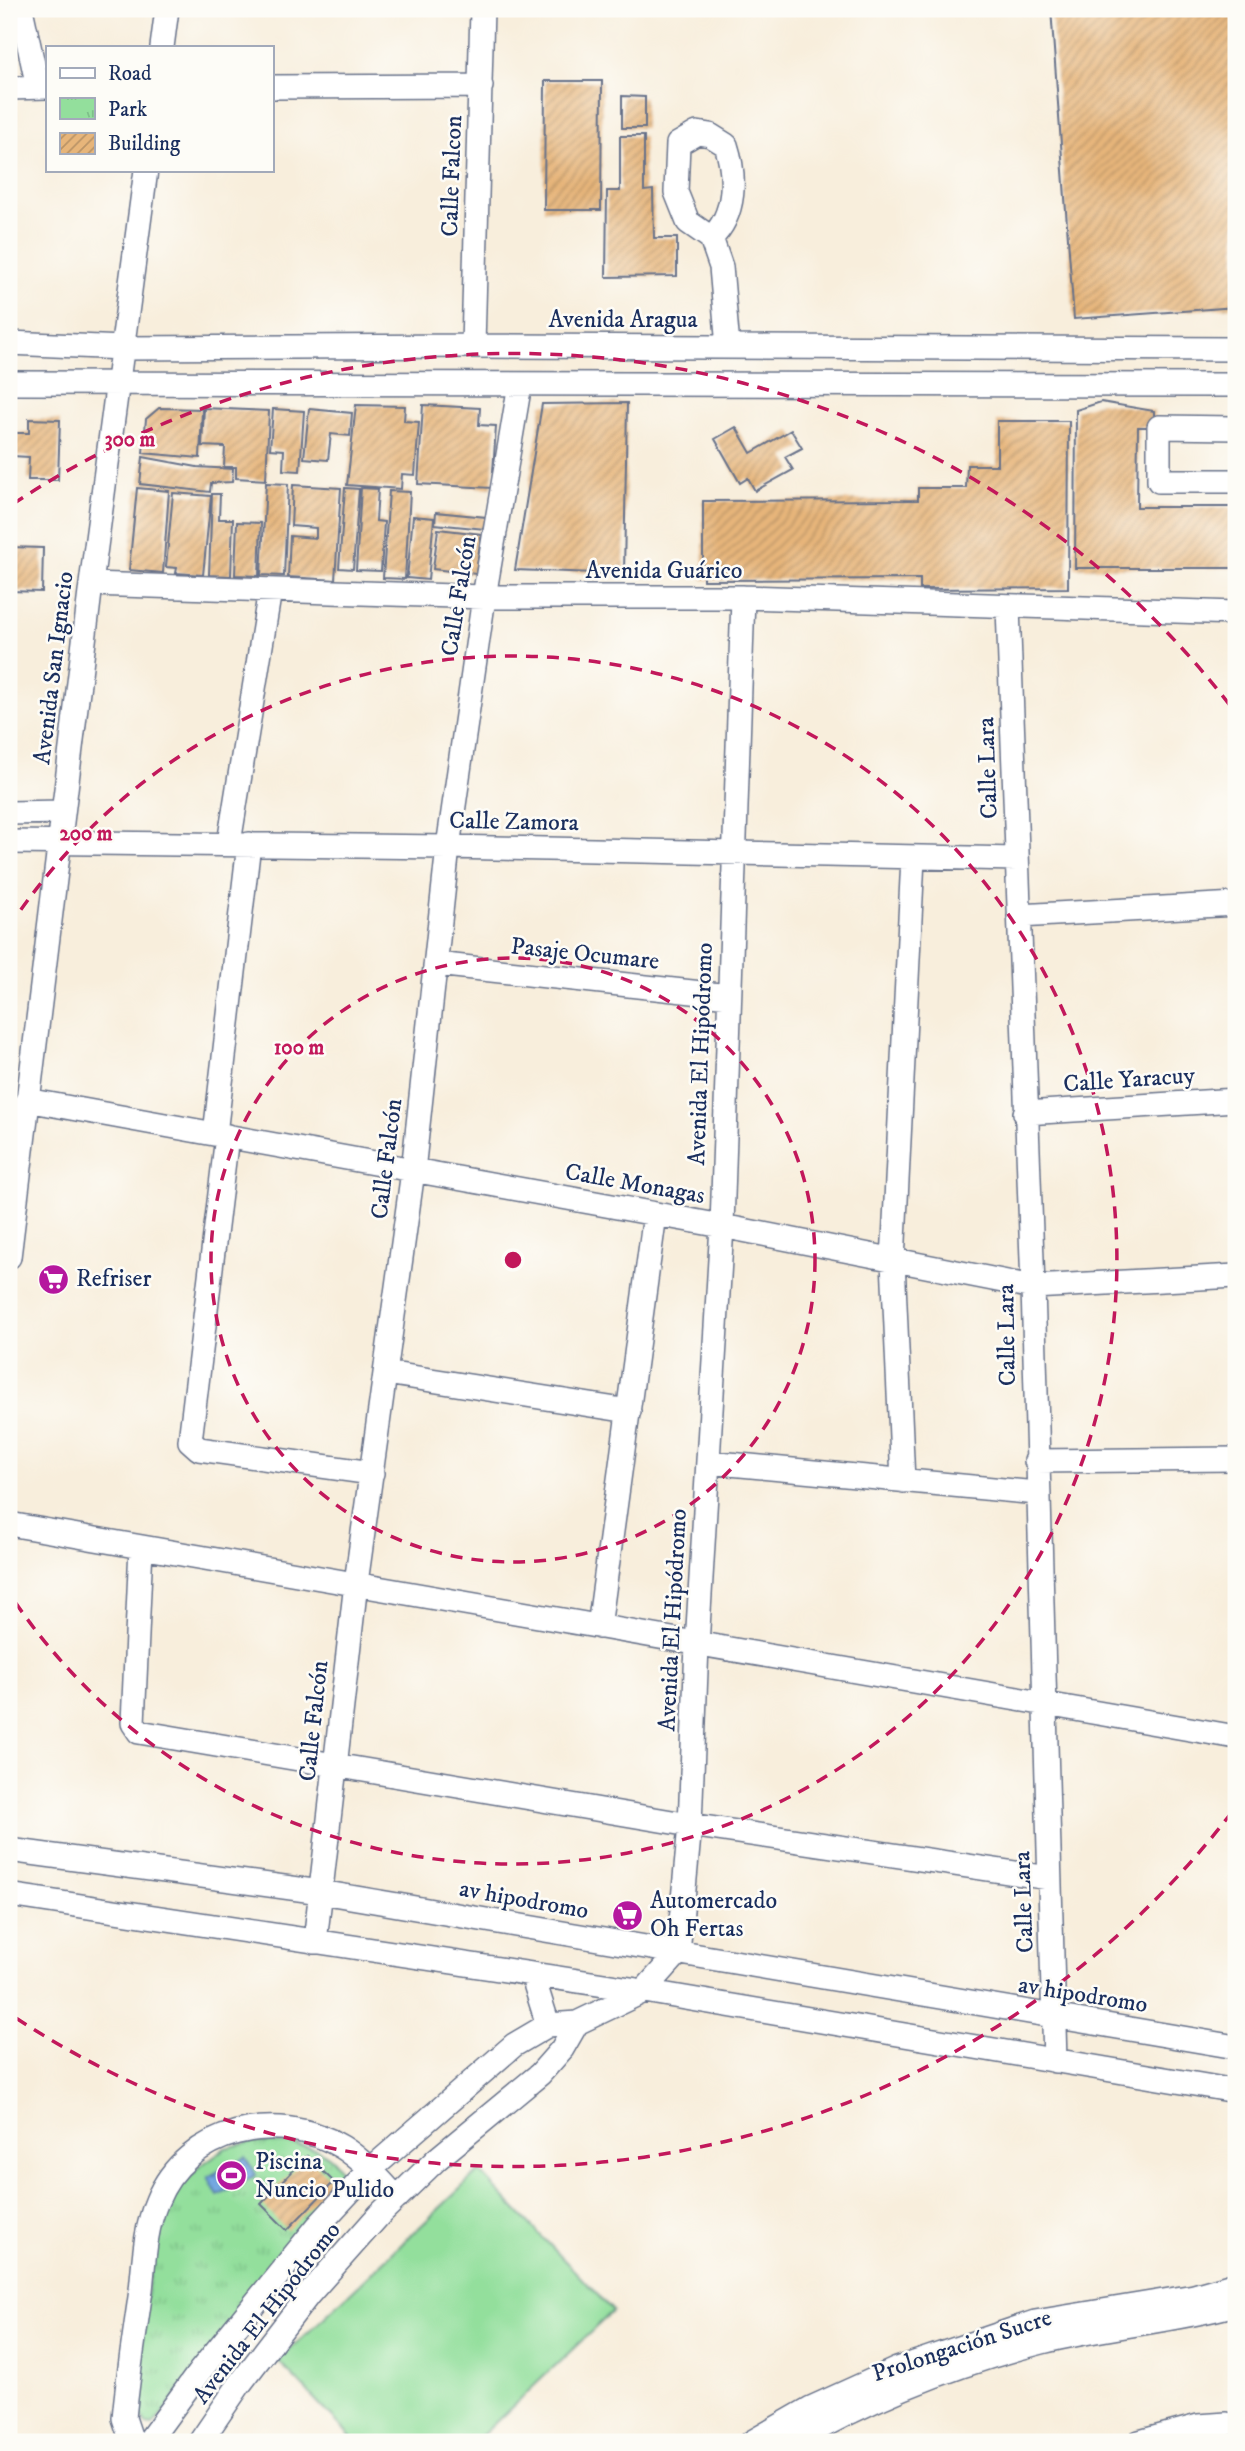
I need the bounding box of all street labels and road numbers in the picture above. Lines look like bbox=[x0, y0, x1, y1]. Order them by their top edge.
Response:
street label: Calle Falcon bbox=[435, 114, 469, 237]
street label: Avenida Aragua bbox=[548, 305, 698, 335]
street label: Calle Falcón bbox=[435, 533, 483, 658]
street label: Avenida Guárico bbox=[586, 556, 742, 586]
street label: Avenida San Ignacio bbox=[27, 570, 81, 766]
street label: Calle Lara bbox=[971, 716, 1005, 820]
street label: Calle Zamora bbox=[449, 806, 580, 838]
street label: Pasaje Ocumare bbox=[509, 931, 661, 977]
street label: Avenida El Hipódromo bbox=[682, 942, 720, 1166]
street label: Calle Yaracuy bbox=[1062, 1060, 1196, 1100]
street label: Calle Falcón bbox=[365, 1096, 409, 1221]
street label: Calle Monagas bbox=[563, 1157, 707, 1211]
street label: Calle Lara bbox=[991, 1283, 1023, 1386]
street label: Avenida El Hipódromo bbox=[652, 1508, 694, 1732]
street label: Calle Falcón bbox=[293, 1659, 335, 1783]
street label: Calle Lara bbox=[1007, 1850, 1041, 1954]
street label: av hipodromo bbox=[457, 1874, 591, 1926]
street label: av hipodromo bbox=[1016, 1970, 1150, 2020]
street label: Avenida El Hipódromo bbox=[187, 2216, 347, 2410]
street label: Prolongación Sucre bbox=[868, 2303, 1056, 2389]

